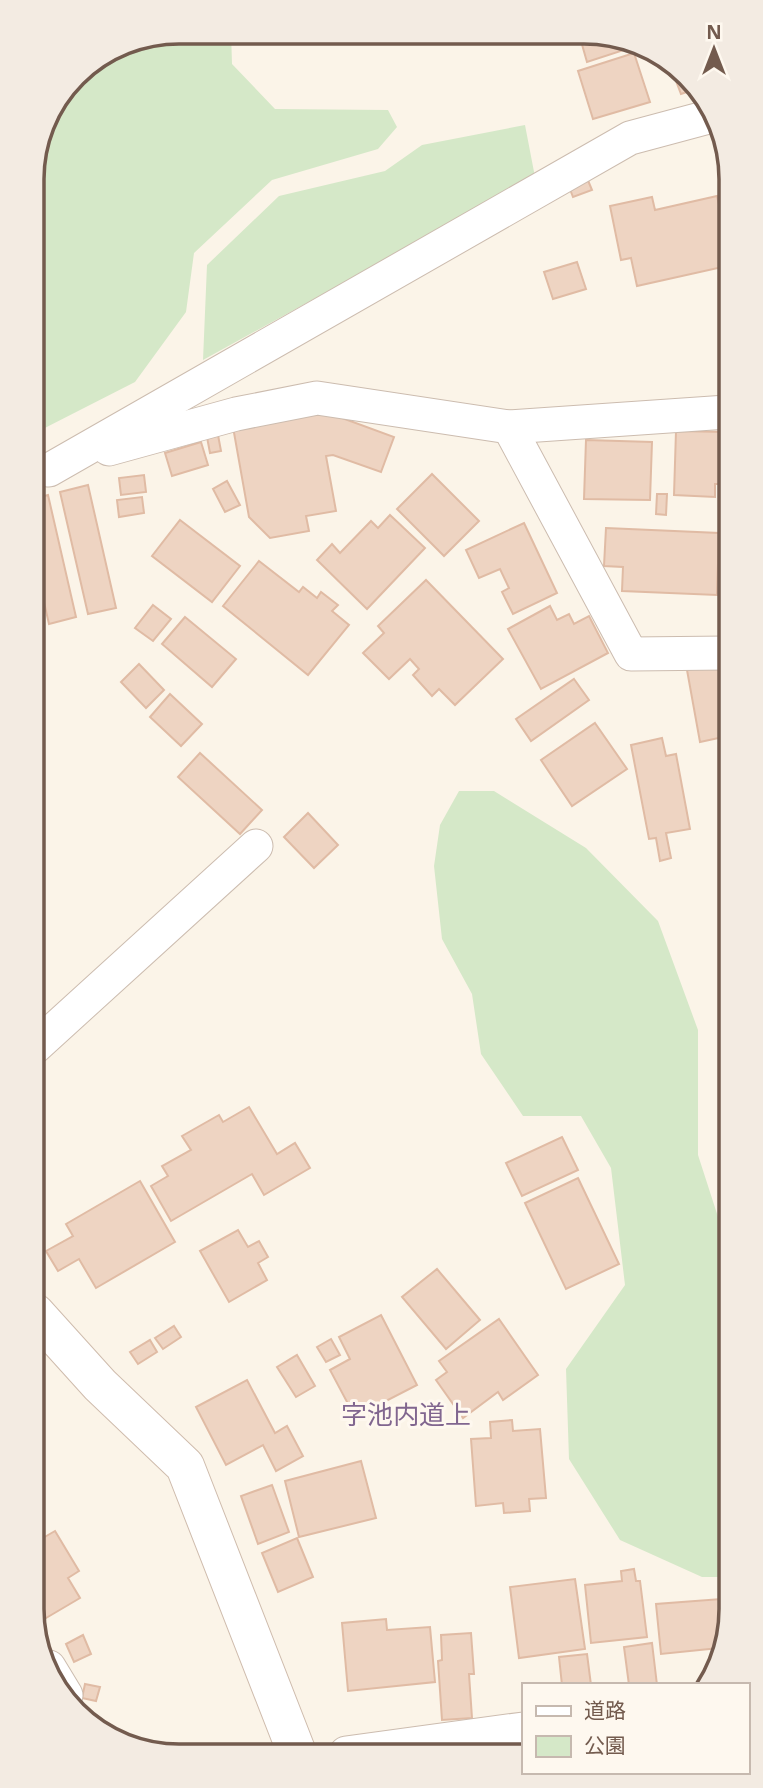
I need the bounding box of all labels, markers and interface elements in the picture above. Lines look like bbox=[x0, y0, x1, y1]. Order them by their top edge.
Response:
north arrow bbox=[679, 14, 749, 84]
text: N bbox=[706, 19, 722, 45]
district label: 字池内道上 bbox=[341, 1396, 471, 1432]
legend bbox=[522, 1683, 749, 1774]
text: 道路 bbox=[584, 1696, 626, 1724]
text: 公園 bbox=[584, 1731, 626, 1759]

